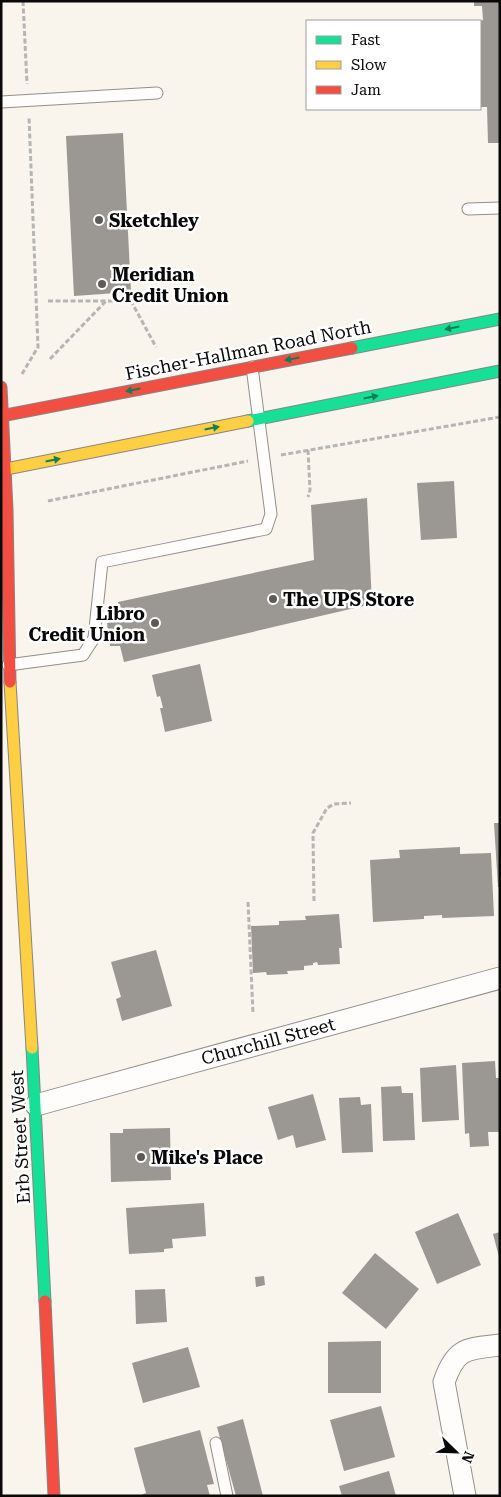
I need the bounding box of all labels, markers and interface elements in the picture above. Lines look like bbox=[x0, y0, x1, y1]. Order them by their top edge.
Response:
legend bbox=[306, 20, 481, 110]
text: Fast bbox=[351, 31, 381, 49]
text: Slow bbox=[351, 56, 387, 74]
text: Jam bbox=[351, 81, 381, 99]
place label: Sketchley bbox=[109, 210, 199, 231]
marker: Sketchley bbox=[93, 214, 105, 226]
place label: Meridian Credit Union bbox=[112, 264, 229, 306]
marker: Meridian Credit Union bbox=[96, 278, 108, 290]
street label: Fischer-Hallman Road North bbox=[123, 316, 373, 384]
one-way arrow bbox=[444, 324, 459, 332]
one-way arrow bbox=[284, 356, 300, 364]
one-way arrow bbox=[125, 387, 141, 395]
one-way arrow bbox=[364, 392, 380, 400]
one-way arrow bbox=[204, 424, 220, 432]
one-way arrow bbox=[45, 456, 61, 464]
place label: The UPS Store bbox=[283, 589, 415, 610]
marker: The UPS Store bbox=[267, 593, 279, 605]
place label: Libro Credit Union bbox=[28, 603, 145, 645]
marker: Libro Credit Union bbox=[149, 617, 161, 629]
street label: Churchill Street bbox=[199, 1013, 337, 1069]
street label: Erb Street West bbox=[6, 1069, 34, 1204]
place label: Mike's Place bbox=[151, 1147, 264, 1168]
marker: Mike's Place bbox=[135, 1151, 147, 1163]
north arrow bbox=[431, 1427, 481, 1477]
text: N bbox=[458, 1449, 477, 1465]

